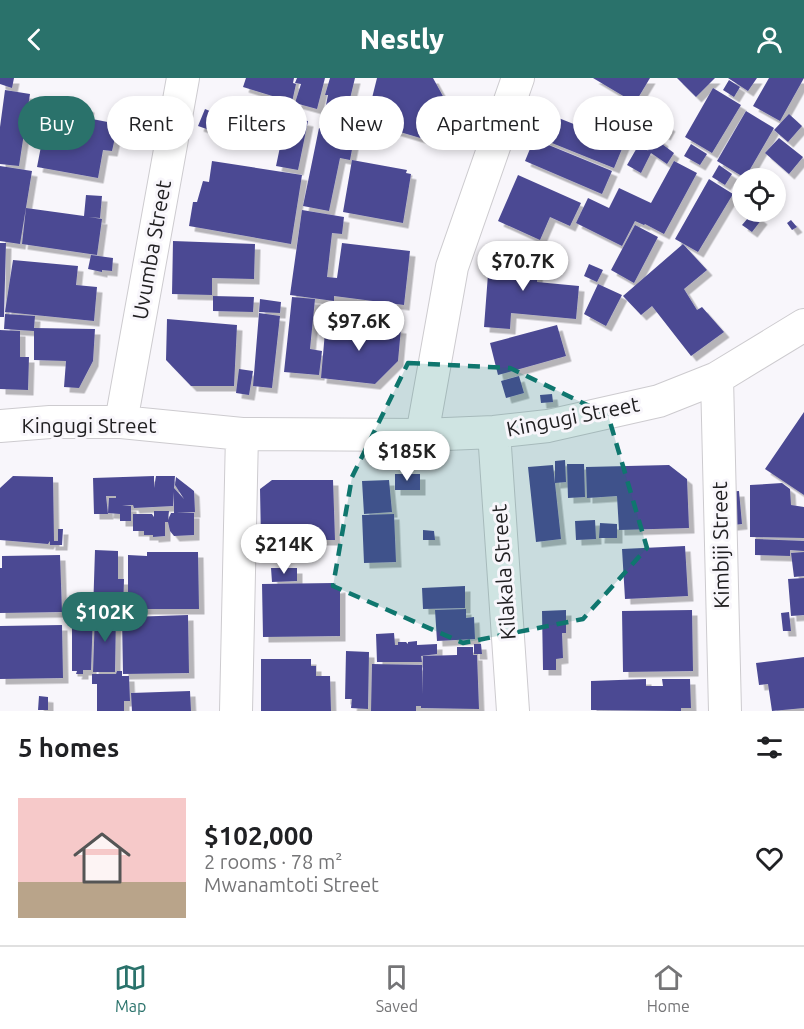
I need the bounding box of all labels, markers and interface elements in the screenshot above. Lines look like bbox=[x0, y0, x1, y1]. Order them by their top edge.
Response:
icon: back bbox=[18, 23, 51, 56]
icon: person bbox=[753, 23, 786, 56]
text: Nestly bbox=[360, 24, 444, 54]
chip: Buy bbox=[18, 96, 95, 150]
chip: Rent bbox=[107, 96, 194, 150]
chip: Filters bbox=[206, 96, 307, 150]
chip: New bbox=[319, 96, 404, 150]
chip: Apartment bbox=[416, 96, 561, 150]
chip: House bbox=[573, 96, 674, 150]
map controls bbox=[732, 168, 786, 222]
button: locate bbox=[732, 168, 786, 222]
street label: Uvumba Street bbox=[127, 178, 175, 321]
pin: $70.7K bbox=[474, 241, 572, 292]
text: $70.7K bbox=[491, 249, 555, 272]
pin: $97.6K bbox=[310, 301, 408, 352]
text: $97.6K bbox=[327, 309, 391, 332]
street label: Kingugi Street bbox=[504, 391, 641, 441]
street label: Kingugi Street bbox=[22, 413, 157, 437]
pin: $185K bbox=[365, 431, 449, 482]
text: $185K bbox=[378, 439, 436, 462]
street label: Kimbiji Street bbox=[707, 481, 733, 609]
street label: Kilakala Street bbox=[486, 503, 520, 641]
pin: $214K bbox=[242, 524, 326, 575]
text: $214K bbox=[255, 532, 313, 555]
pin: $102K bbox=[63, 592, 147, 643]
text: $102K bbox=[76, 600, 134, 623]
icon: filters bbox=[753, 731, 786, 764]
text: 5 homes bbox=[18, 733, 119, 762]
text: $102,000 bbox=[204, 821, 313, 850]
icon: home bbox=[66, 822, 138, 894]
icon: heart bbox=[753, 842, 786, 875]
text: 2 rooms · 78 m² bbox=[204, 850, 342, 873]
text: Mwanamtoti Street bbox=[204, 873, 379, 896]
tab: Map bbox=[114, 961, 147, 1015]
tab: Saved bbox=[376, 961, 418, 1015]
tab: Home bbox=[647, 961, 690, 1015]

